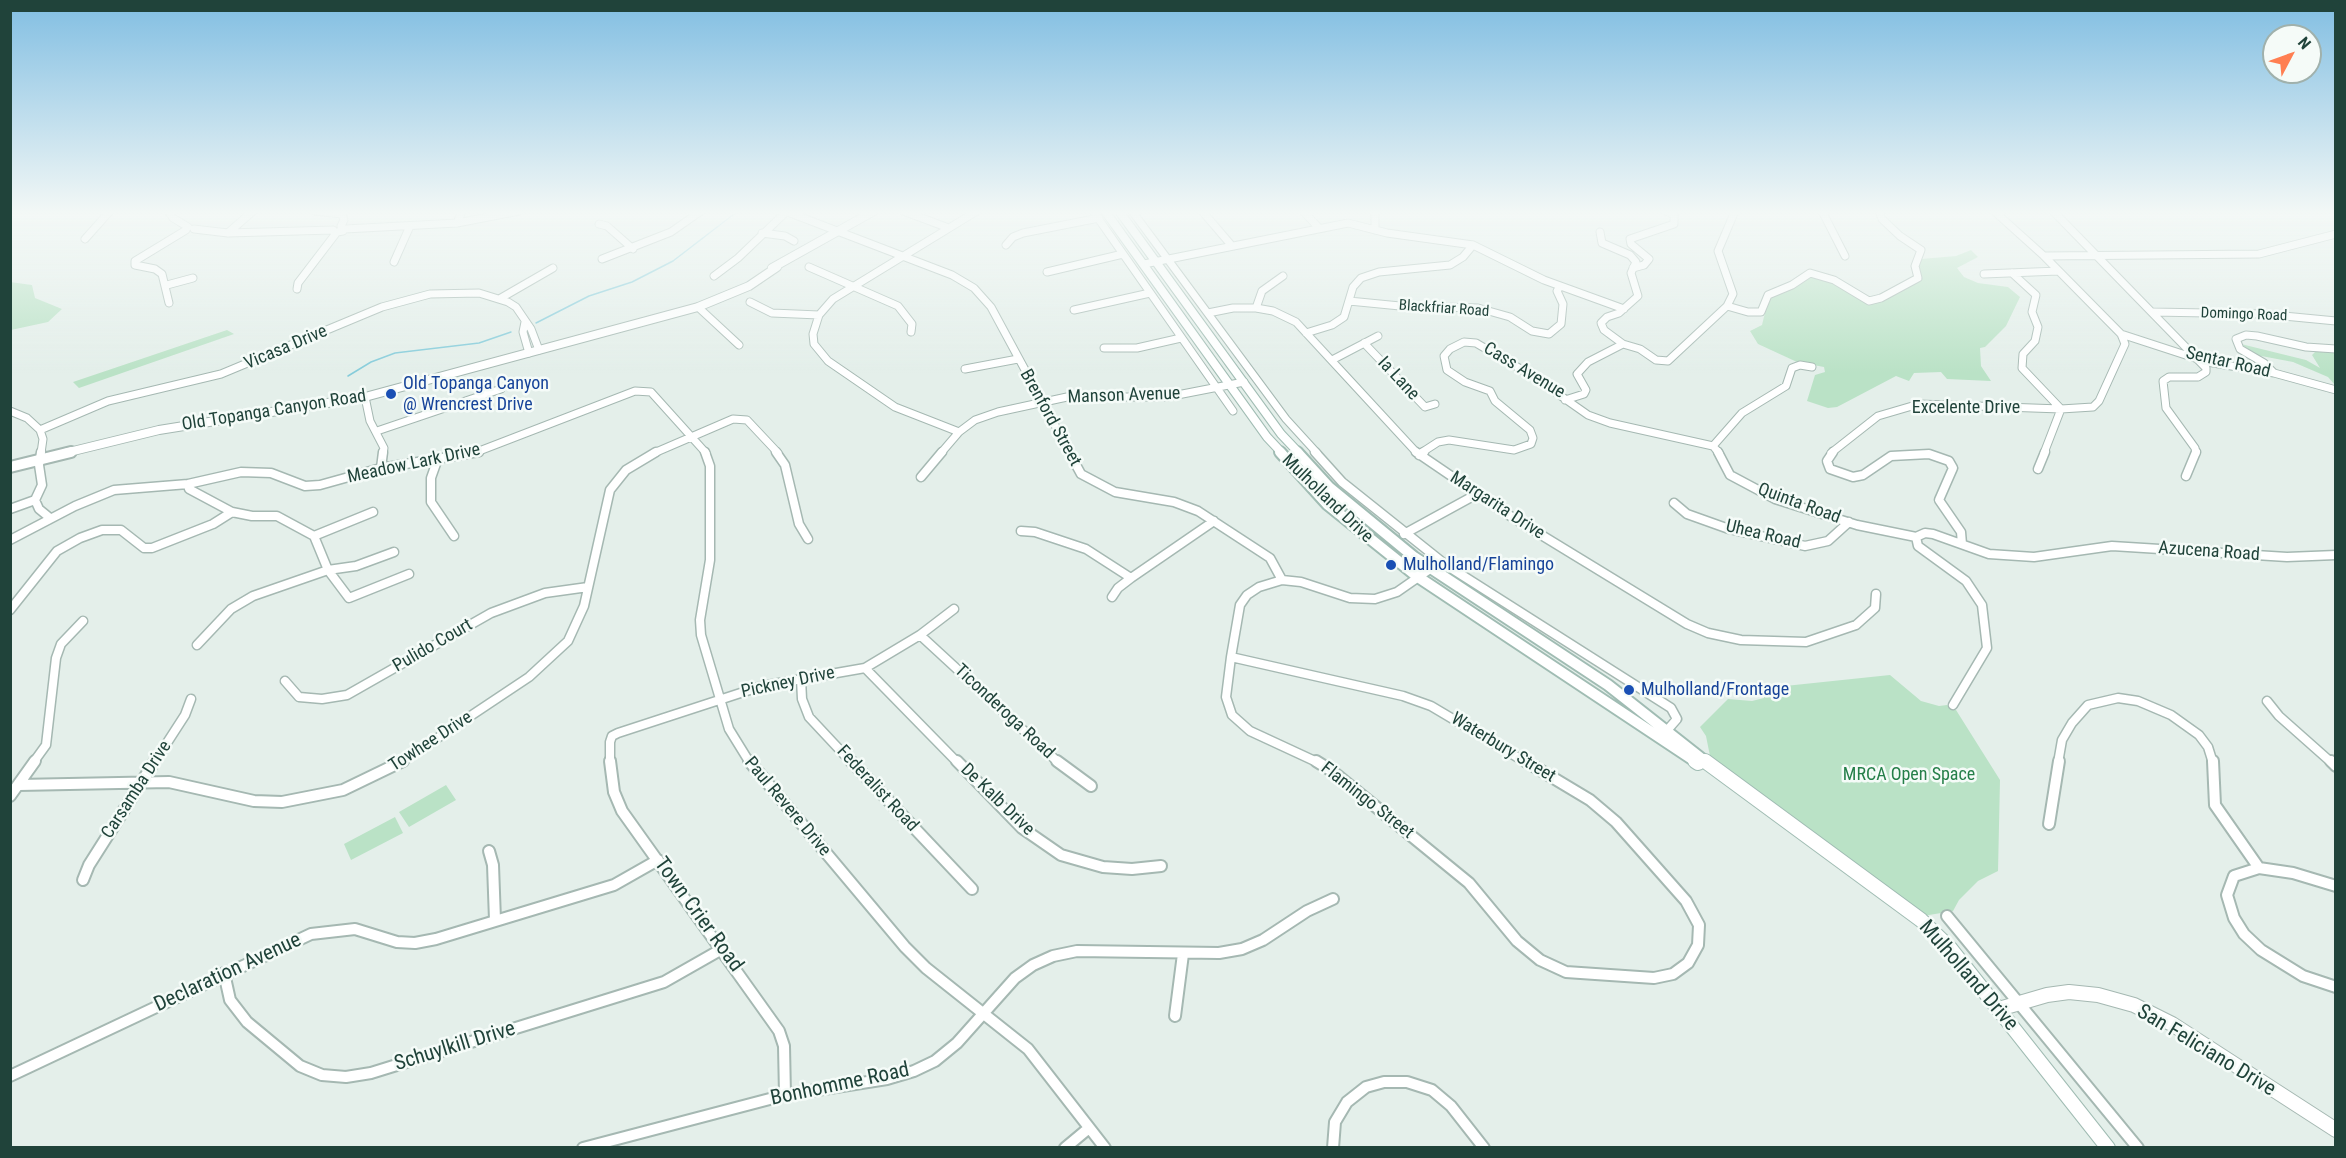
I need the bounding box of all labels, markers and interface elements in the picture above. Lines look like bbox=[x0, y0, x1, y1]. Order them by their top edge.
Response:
north arrow bbox=[2262, 24, 2322, 84]
text: N bbox=[2294, 33, 2315, 53]
street label: Blackfriar Road bbox=[1398, 297, 1490, 321]
street label: Domingo Road bbox=[2200, 304, 2288, 326]
street label: Vicasa Drive bbox=[241, 321, 331, 375]
street label: Cass Avenue bbox=[1479, 338, 1569, 404]
street label: Sentar Road bbox=[2184, 343, 2272, 383]
street label: Ia Lane bbox=[1373, 353, 1423, 405]
street label: Brenford Street bbox=[1014, 366, 1086, 470]
place label: Old Topanga Canyon @ Wrencrest Drive bbox=[403, 373, 549, 416]
street label: Manson Avenue bbox=[1067, 383, 1181, 409]
street label: Old Topanga Canyon Road bbox=[180, 386, 368, 436]
marker: Old Topanga Canyon @ Wrencrest Drive bbox=[384, 387, 398, 401]
street label: Excelente Drive bbox=[1912, 397, 2020, 419]
street label: Meadow Lark Drive bbox=[346, 439, 482, 489]
street label: Mulholland Drive bbox=[1277, 450, 1377, 548]
street label: Margarita Drive bbox=[1446, 467, 1548, 545]
street label: Quinta Road bbox=[1755, 479, 1843, 529]
street label: Uhea Road bbox=[1723, 516, 1803, 554]
street label: Azucena Road bbox=[2158, 538, 2260, 566]
place label: Mulholland/Flamingo bbox=[1403, 554, 1554, 576]
marker: Mulholland/Flamingo bbox=[1384, 558, 1398, 572]
street label: Pulido Court bbox=[389, 615, 477, 677]
street label: Ticonderoga Road bbox=[949, 660, 1059, 764]
street label: Pickney Drive bbox=[739, 663, 837, 703]
place label: Mulholland/Frontage bbox=[1641, 679, 1789, 701]
marker: Mulholland/Frontage bbox=[1622, 683, 1636, 697]
street label: Towhee Drive bbox=[385, 707, 477, 777]
street label: Waterbury Street bbox=[1447, 708, 1559, 788]
street label: Carsamba Drive bbox=[97, 737, 177, 843]
street label: Federalist Road bbox=[832, 741, 922, 837]
street label: Paul Revere Drive bbox=[739, 753, 835, 861]
street label: Flamingo Street bbox=[1316, 758, 1418, 844]
street label: De Kalb Drive bbox=[956, 759, 1038, 841]
park label: MRCA Open Space bbox=[1843, 764, 1975, 786]
street label: Town Crier Road bbox=[648, 853, 748, 977]
street label: Mulholland Drive bbox=[1913, 915, 2023, 1037]
street label: Declaration Avenue bbox=[150, 928, 306, 1018]
street label: San Feliciano Drive bbox=[2132, 1000, 2280, 1102]
street label: Schuylkill Drive bbox=[392, 1017, 518, 1077]
street label: Bonhomme Road bbox=[768, 1058, 912, 1112]

